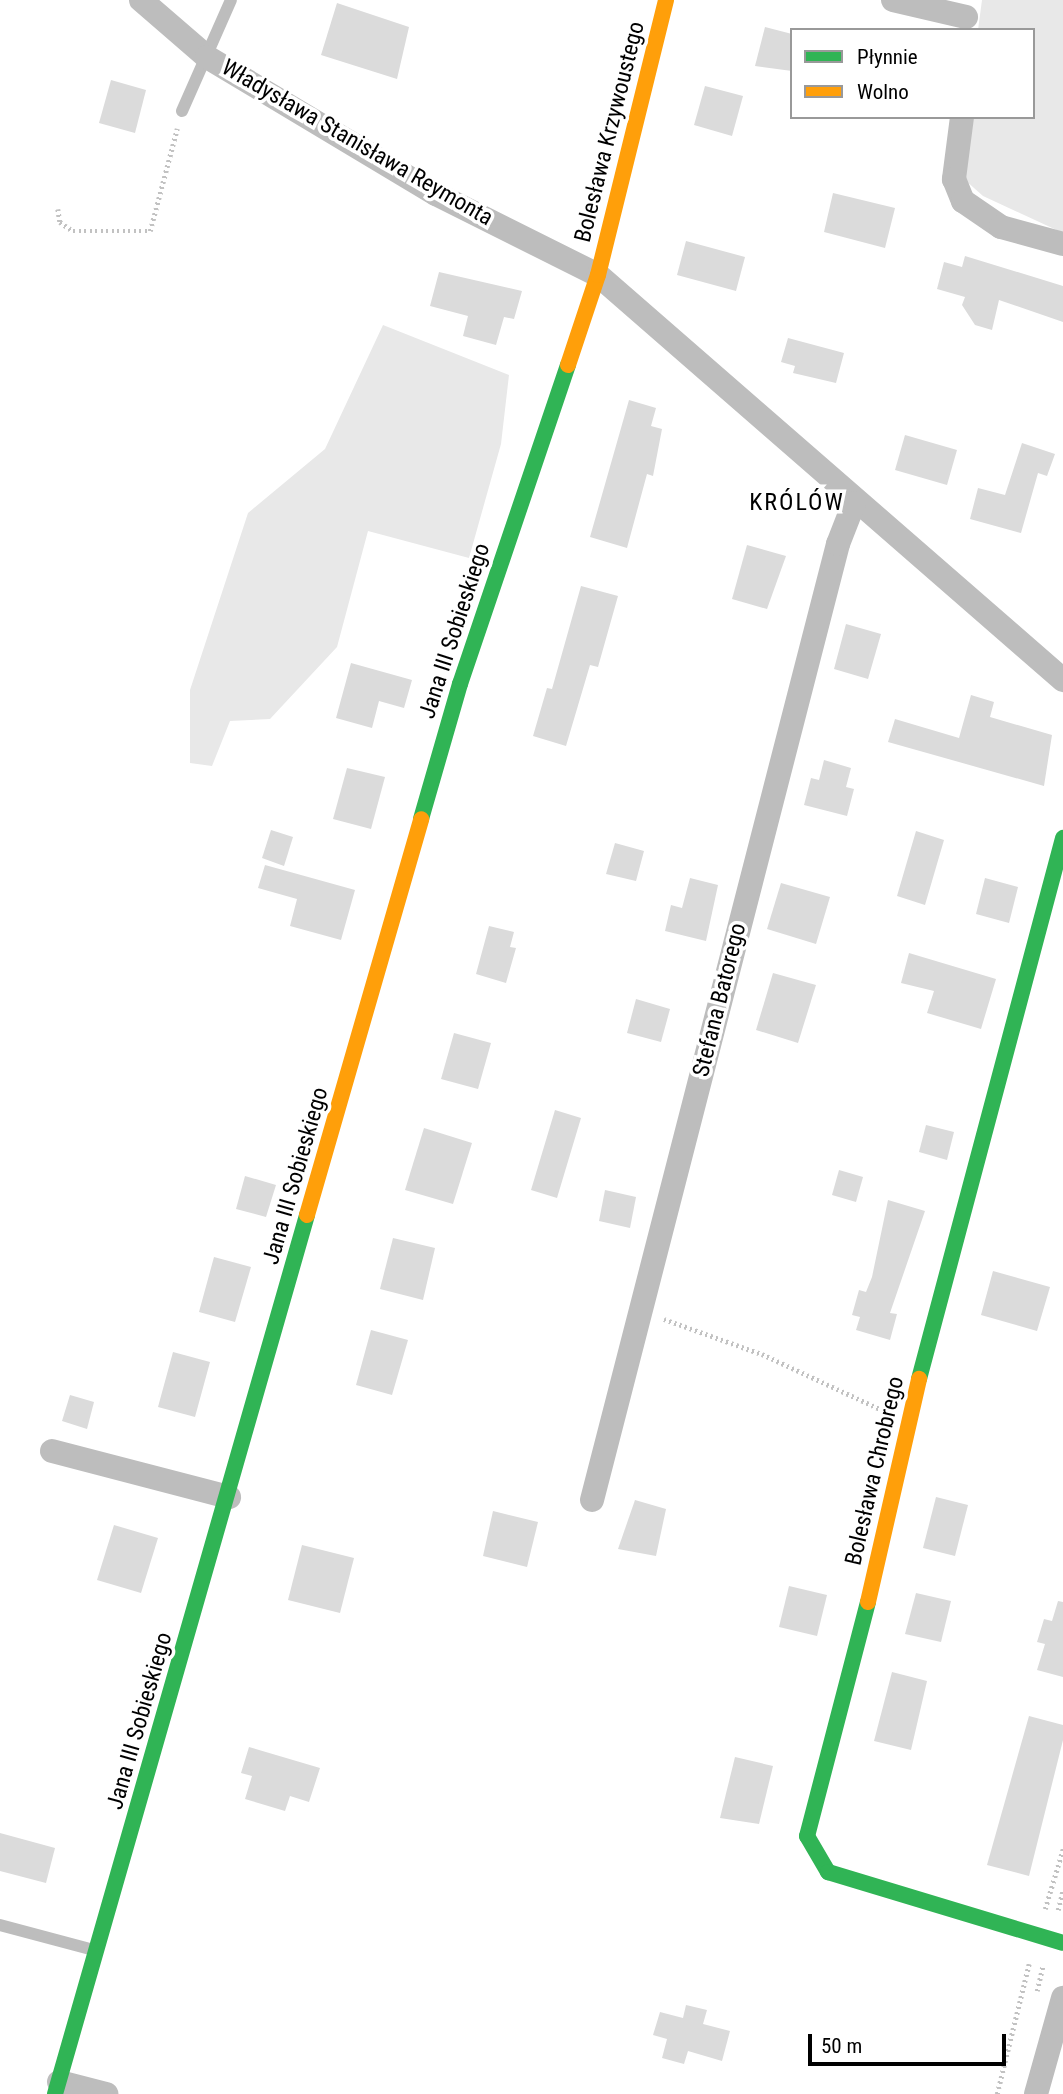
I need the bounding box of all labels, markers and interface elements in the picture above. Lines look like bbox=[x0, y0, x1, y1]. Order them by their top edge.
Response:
street label: Bolesława Krzywoustego bbox=[569, 19, 651, 245]
legend bbox=[790, 28, 1035, 119]
text: Płynnie bbox=[857, 45, 918, 69]
street label: Władysława Stanisława Reymonta bbox=[216, 54, 498, 232]
text: Wolno bbox=[857, 80, 909, 104]
district label: KRÓLÓW bbox=[750, 489, 844, 517]
street label: Jana III Sobieskiego bbox=[414, 540, 496, 722]
street label: Stefana Batorego bbox=[688, 920, 752, 1080]
street label: Jana III Sobieskiego bbox=[258, 1084, 334, 1268]
street label: Bolesława Chrobrego bbox=[840, 1374, 910, 1568]
street label: Jana III Sobieskiego bbox=[102, 1629, 178, 1813]
scale bar bbox=[811, 2021, 1009, 2064]
text: 50 m bbox=[821, 2034, 862, 2058]

